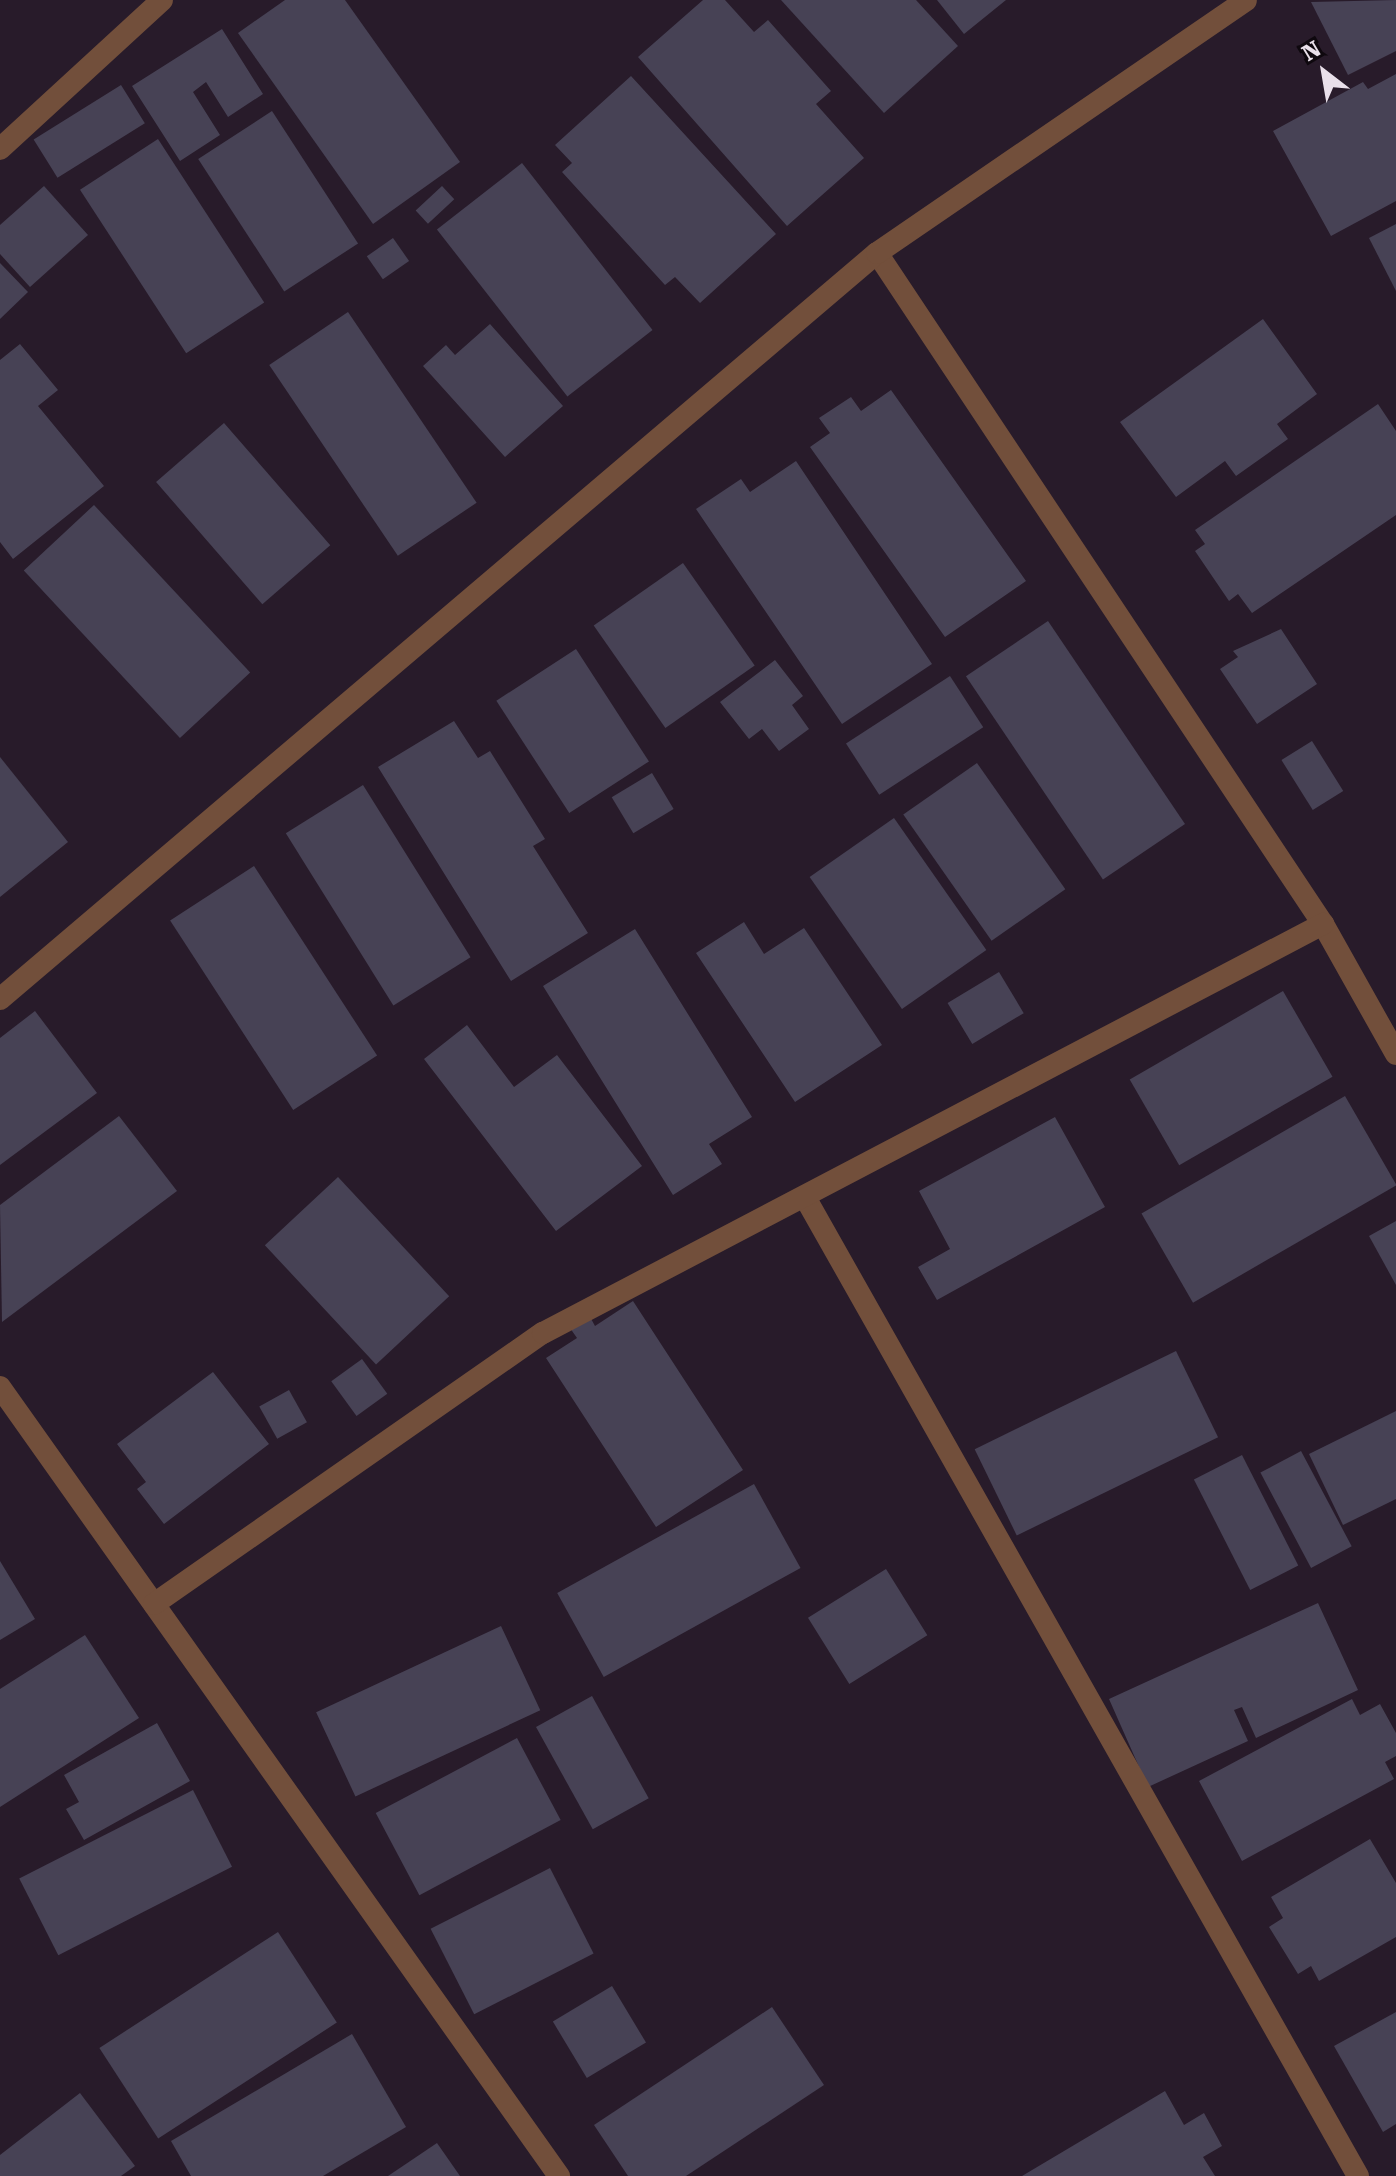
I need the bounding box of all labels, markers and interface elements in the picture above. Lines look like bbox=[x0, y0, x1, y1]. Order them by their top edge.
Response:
north arrow bbox=[1284, 32, 1364, 112]
text: N bbox=[1298, 36, 1325, 66]

